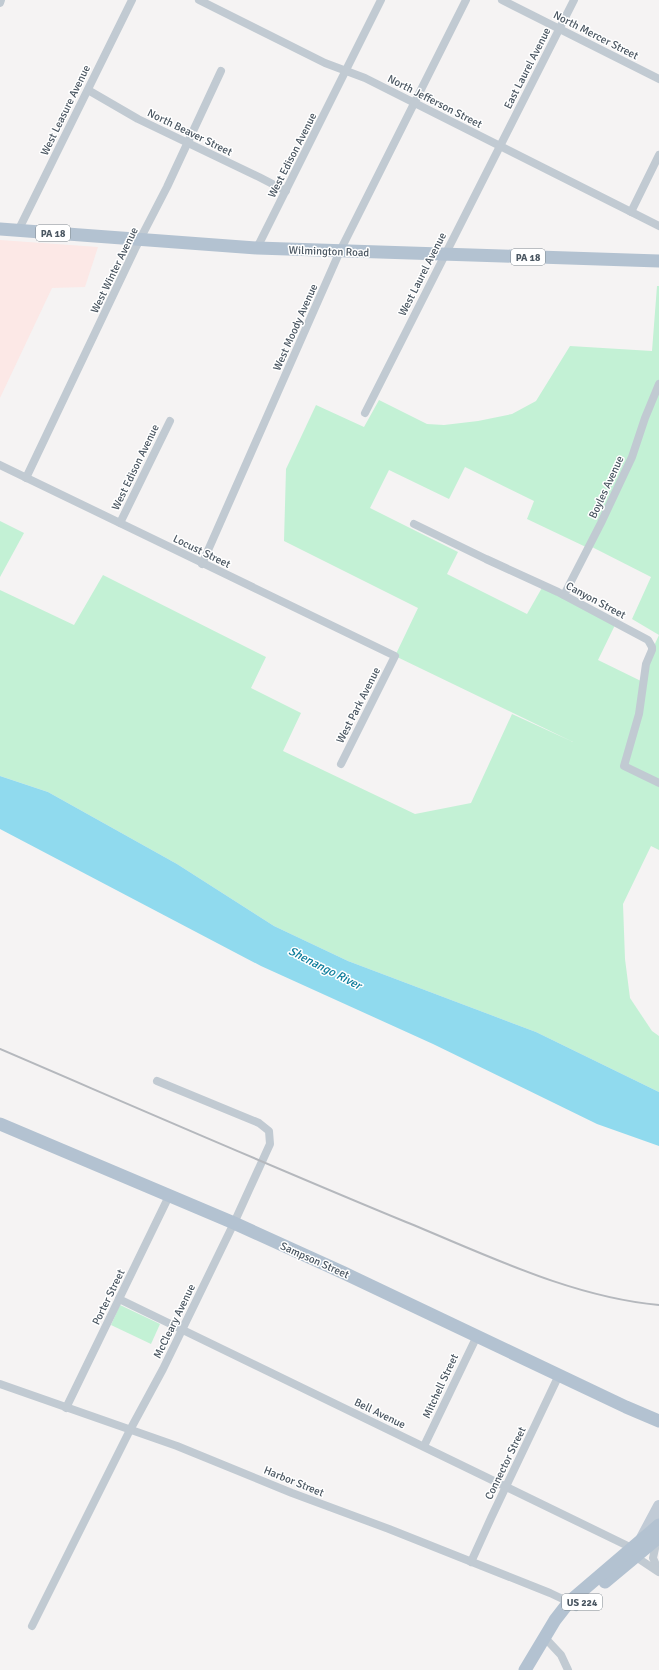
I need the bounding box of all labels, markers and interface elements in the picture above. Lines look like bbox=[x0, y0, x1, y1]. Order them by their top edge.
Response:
street label: North Mercer Street bbox=[551, 8, 641, 63]
street label: East Laurel Avenue bbox=[501, 25, 554, 111]
street label: West Leasure Avenue bbox=[38, 63, 93, 158]
street label: North Jefferson Street bbox=[385, 72, 484, 131]
street label: North Beaver Street bbox=[145, 106, 234, 159]
street label: West Edison Avenue bbox=[265, 111, 320, 200]
road number: PA 18 bbox=[36, 225, 70, 241]
street label: West Winter Avenue bbox=[88, 225, 141, 315]
street label: West Laurel Avenue bbox=[396, 230, 449, 318]
street label: Wilmington Road bbox=[288, 244, 370, 259]
road number: PA 18 bbox=[511, 249, 545, 265]
street label: West Moody Avenue bbox=[270, 282, 320, 373]
street label: West Edison Avenue bbox=[109, 422, 162, 512]
street label: Boyles Avenue bbox=[586, 454, 627, 521]
street label: Locust Street bbox=[171, 532, 233, 571]
street label: Canyon Street bbox=[564, 579, 628, 622]
street label: West Park Avenue bbox=[334, 665, 383, 745]
water label: Shenango River bbox=[286, 944, 365, 994]
street label: Sampson Street bbox=[278, 1239, 351, 1281]
street label: Porter Street bbox=[89, 1267, 128, 1327]
street label: McCleary Avenue bbox=[151, 1282, 198, 1361]
street label: Mitchell Street bbox=[420, 1352, 461, 1421]
street label: Bell Avenue bbox=[352, 1395, 408, 1431]
street label: Connector Street bbox=[482, 1424, 529, 1502]
street label: Harbor Street bbox=[262, 1464, 326, 1499]
road number: US 224 bbox=[562, 1594, 602, 1610]

